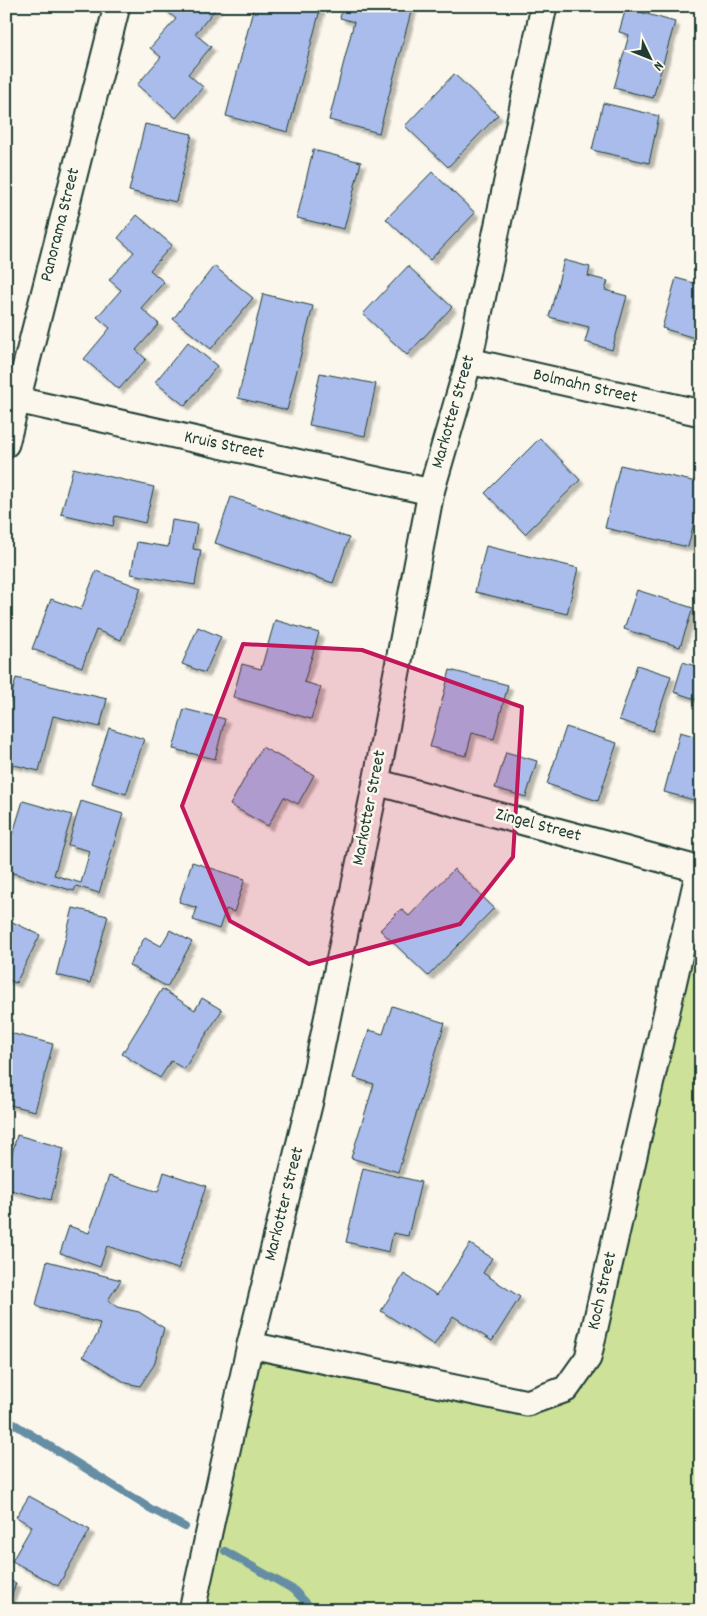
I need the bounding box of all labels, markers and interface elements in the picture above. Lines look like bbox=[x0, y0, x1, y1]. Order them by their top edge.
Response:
north arrow bbox=[624, 32, 674, 82]
text: N bbox=[648, 56, 668, 75]
street label: Panorama Street bbox=[35, 165, 87, 285]
street label: Markotter Street bbox=[426, 352, 482, 472]
street label: Bolmahn Street bbox=[531, 363, 640, 411]
street label: Kruis Street bbox=[182, 425, 267, 467]
street label: Markotter Street bbox=[347, 748, 393, 868]
street label: Zingel Street bbox=[493, 803, 584, 849]
street label: Markotter Street bbox=[259, 1144, 311, 1264]
street label: Koch Street bbox=[582, 1249, 624, 1333]

